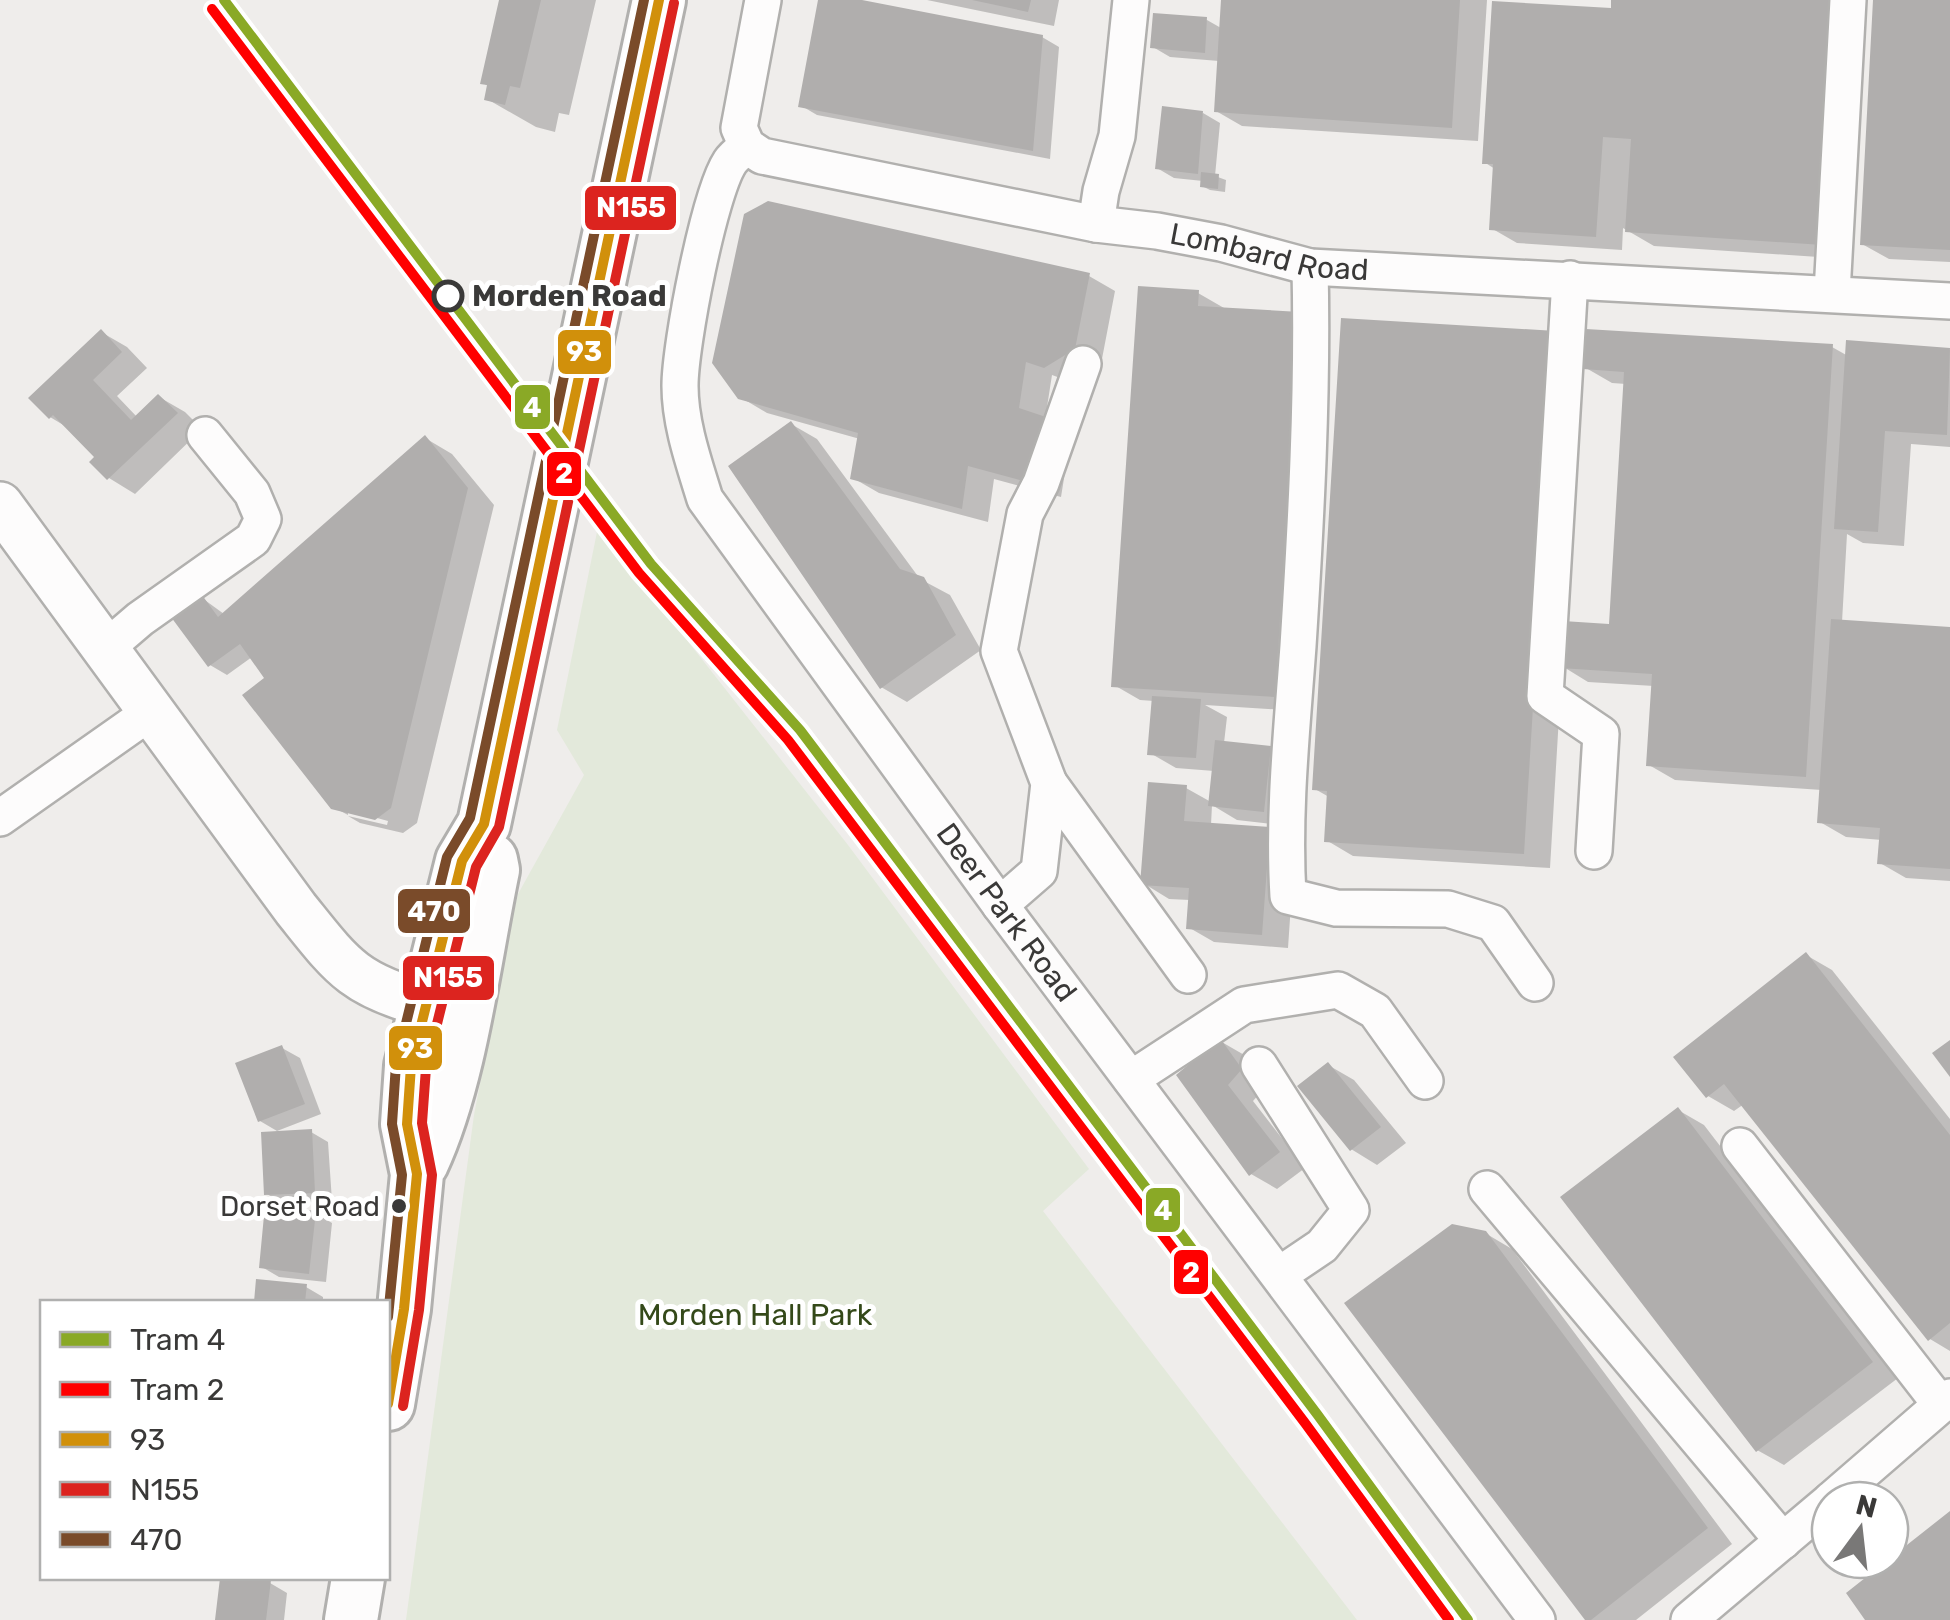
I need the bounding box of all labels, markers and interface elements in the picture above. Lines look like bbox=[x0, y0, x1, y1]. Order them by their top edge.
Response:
line badge: N155 bbox=[583, 184, 678, 232]
text: N155 bbox=[596, 191, 666, 224]
street label: Lombard Road bbox=[1167, 216, 1370, 288]
place label: Morden Road bbox=[472, 278, 667, 314]
marker: Morden Road bbox=[433, 281, 463, 311]
line badge: 93 bbox=[556, 328, 613, 376]
text: 93 bbox=[566, 335, 602, 368]
line badge: 4 bbox=[513, 383, 552, 431]
text: 4 bbox=[522, 391, 542, 424]
line badge: 2 bbox=[545, 450, 583, 498]
text: 2 bbox=[555, 457, 573, 490]
street label: Deer Park Road bbox=[929, 816, 1084, 1009]
line badge: 470 bbox=[396, 887, 472, 935]
text: 470 bbox=[407, 895, 461, 928]
line badge: N155 bbox=[401, 954, 496, 1002]
text: N155 bbox=[413, 961, 483, 994]
line badge: 93 bbox=[387, 1024, 444, 1072]
text: 93 bbox=[397, 1032, 433, 1065]
line badge: 4 bbox=[1144, 1186, 1182, 1234]
place label: Dorset Road bbox=[220, 1190, 380, 1223]
text: 4 bbox=[1153, 1194, 1173, 1227]
marker: Dorset Road bbox=[389, 1196, 409, 1216]
line badge: 2 bbox=[1172, 1248, 1210, 1296]
text: 2 bbox=[1182, 1256, 1200, 1289]
park label: Morden Hall Park bbox=[638, 1297, 873, 1333]
legend bbox=[40, 1300, 390, 1580]
text: Tram 4 bbox=[130, 1322, 225, 1358]
text: Tram 2 bbox=[130, 1372, 224, 1408]
text: 93 bbox=[130, 1422, 165, 1458]
text: N155 bbox=[130, 1472, 199, 1508]
north arrow bbox=[1810, 1480, 1910, 1580]
text: N bbox=[1852, 1488, 1880, 1525]
text: 470 bbox=[130, 1522, 183, 1558]

